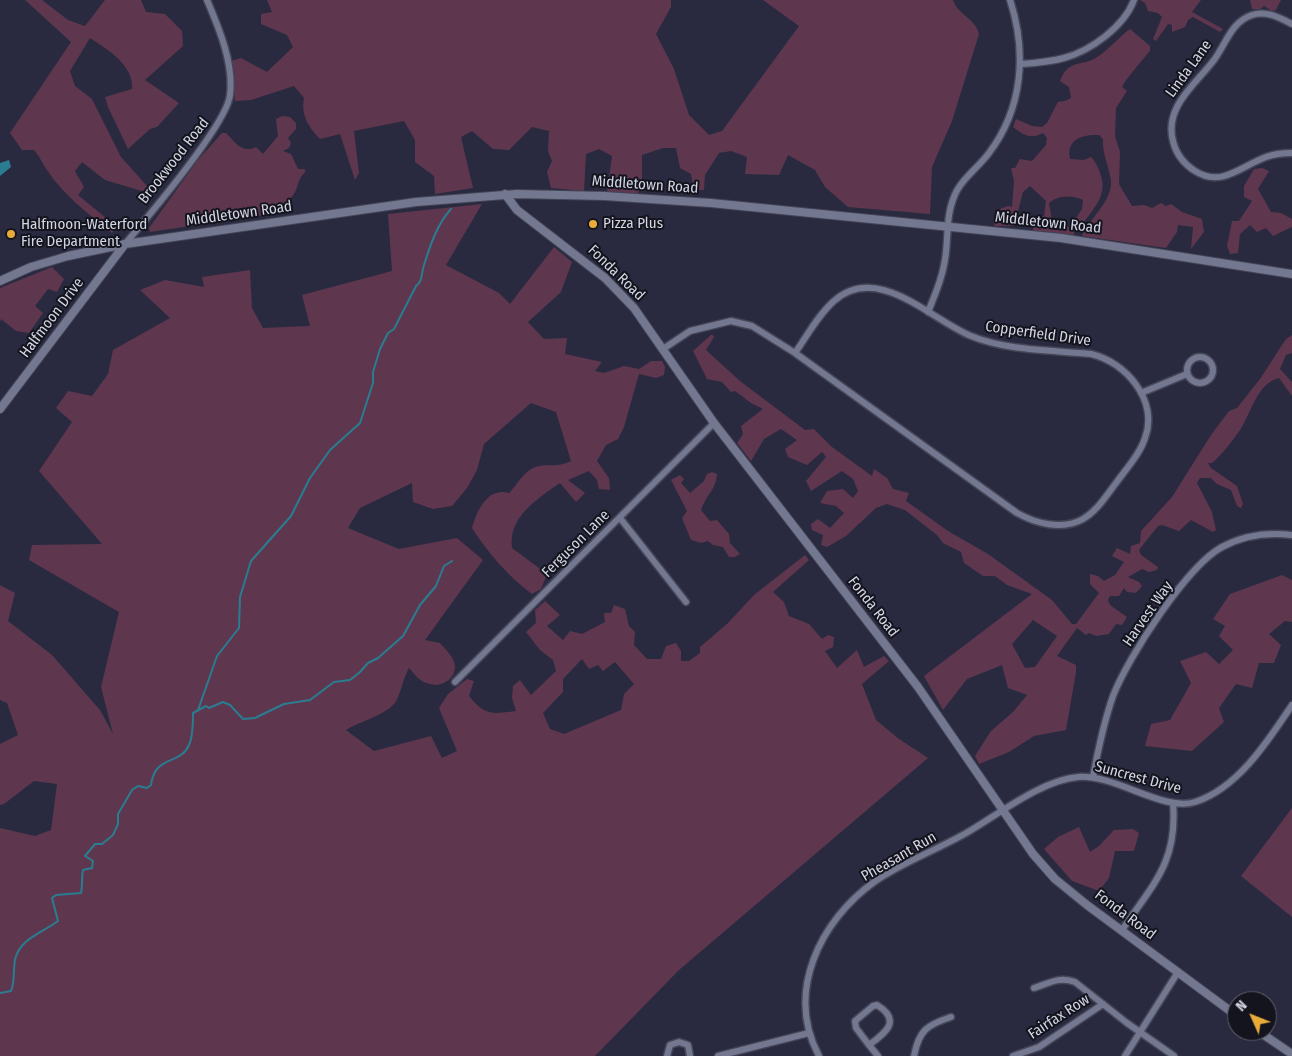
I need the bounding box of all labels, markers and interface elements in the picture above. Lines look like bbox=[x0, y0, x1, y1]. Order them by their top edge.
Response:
street label: Linda Lane bbox=[1162, 37, 1216, 101]
street label: Brookwood Road bbox=[135, 114, 213, 208]
street label: Middletown Road bbox=[591, 172, 699, 198]
street label: Middletown Road bbox=[185, 198, 293, 230]
street label: Middletown Road bbox=[994, 208, 1102, 238]
place label: Pizza Plus bbox=[603, 215, 663, 233]
place label: Halfmoon-Waterford Fire Department bbox=[21, 216, 147, 251]
marker: Pizza Plus bbox=[587, 218, 599, 230]
marker: Halfmoon-Waterford Fire Department bbox=[5, 228, 17, 240]
street label: Fonda Road bbox=[584, 242, 648, 304]
street label: Halfmoon Drive bbox=[16, 275, 88, 361]
street label: Copperfield Drive bbox=[984, 318, 1092, 350]
street label: Ferguson Lane bbox=[538, 506, 614, 582]
street label: Fonda Road bbox=[844, 573, 902, 641]
street label: Harvest Way bbox=[1119, 578, 1177, 650]
street label: Suncrest Drive bbox=[1093, 758, 1183, 798]
street label: Pheasant Run bbox=[858, 828, 940, 886]
street label: Fonda Road bbox=[1091, 886, 1159, 944]
street label: Fairfax Row bbox=[1025, 991, 1093, 1043]
north arrow bbox=[1227, 991, 1277, 1041]
text: N bbox=[1233, 997, 1251, 1015]

